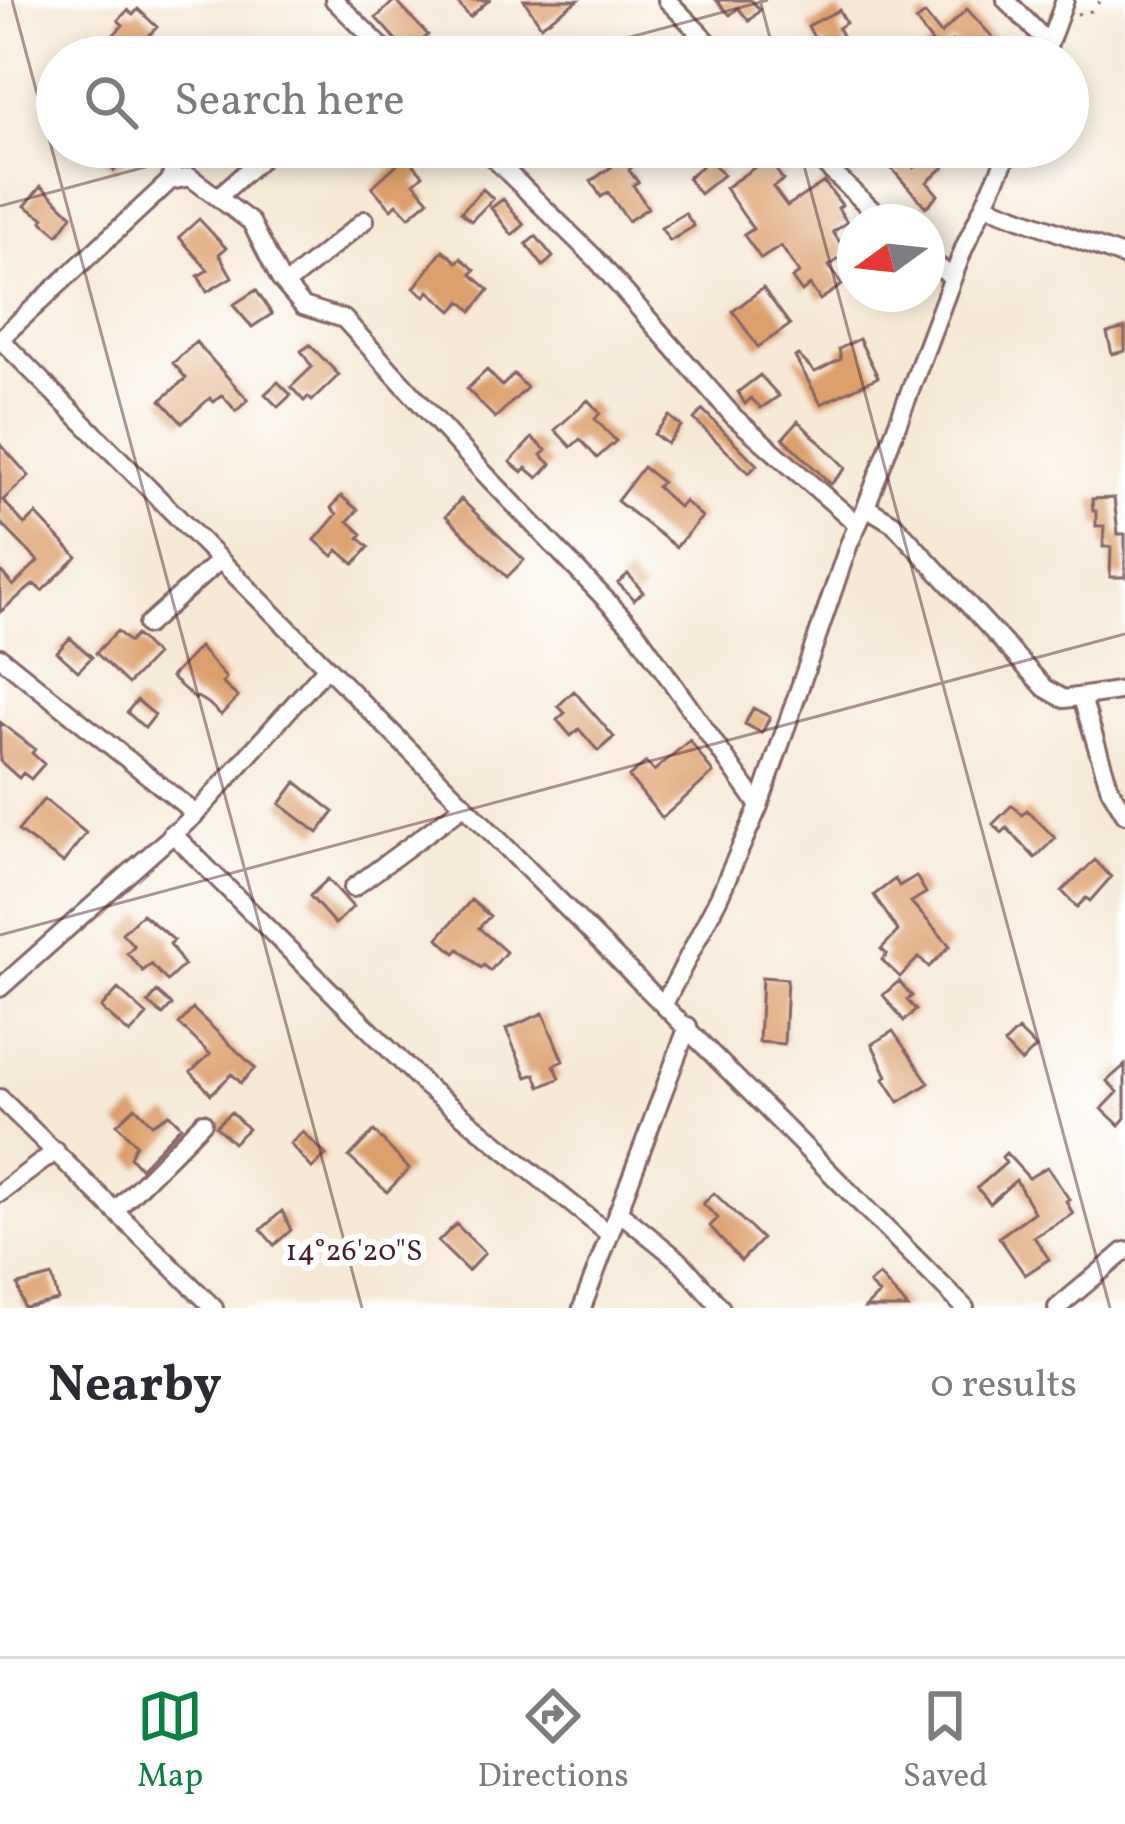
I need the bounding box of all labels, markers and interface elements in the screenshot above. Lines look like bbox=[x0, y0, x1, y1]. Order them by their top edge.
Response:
search box bbox=[36, 36, 1089, 168]
icon: search bbox=[78, 69, 144, 135]
text: Search here bbox=[174, 71, 405, 134]
north arrow bbox=[837, 204, 945, 312]
text: 14°26'20"S bbox=[286, 1231, 422, 1273]
text: Nearby bbox=[48, 1351, 222, 1422]
text: 0 results bbox=[930, 1359, 1077, 1413]
tab: Map bbox=[137, 1683, 203, 1801]
tab: Directions bbox=[477, 1683, 629, 1801]
tab: Saved bbox=[903, 1683, 988, 1801]

